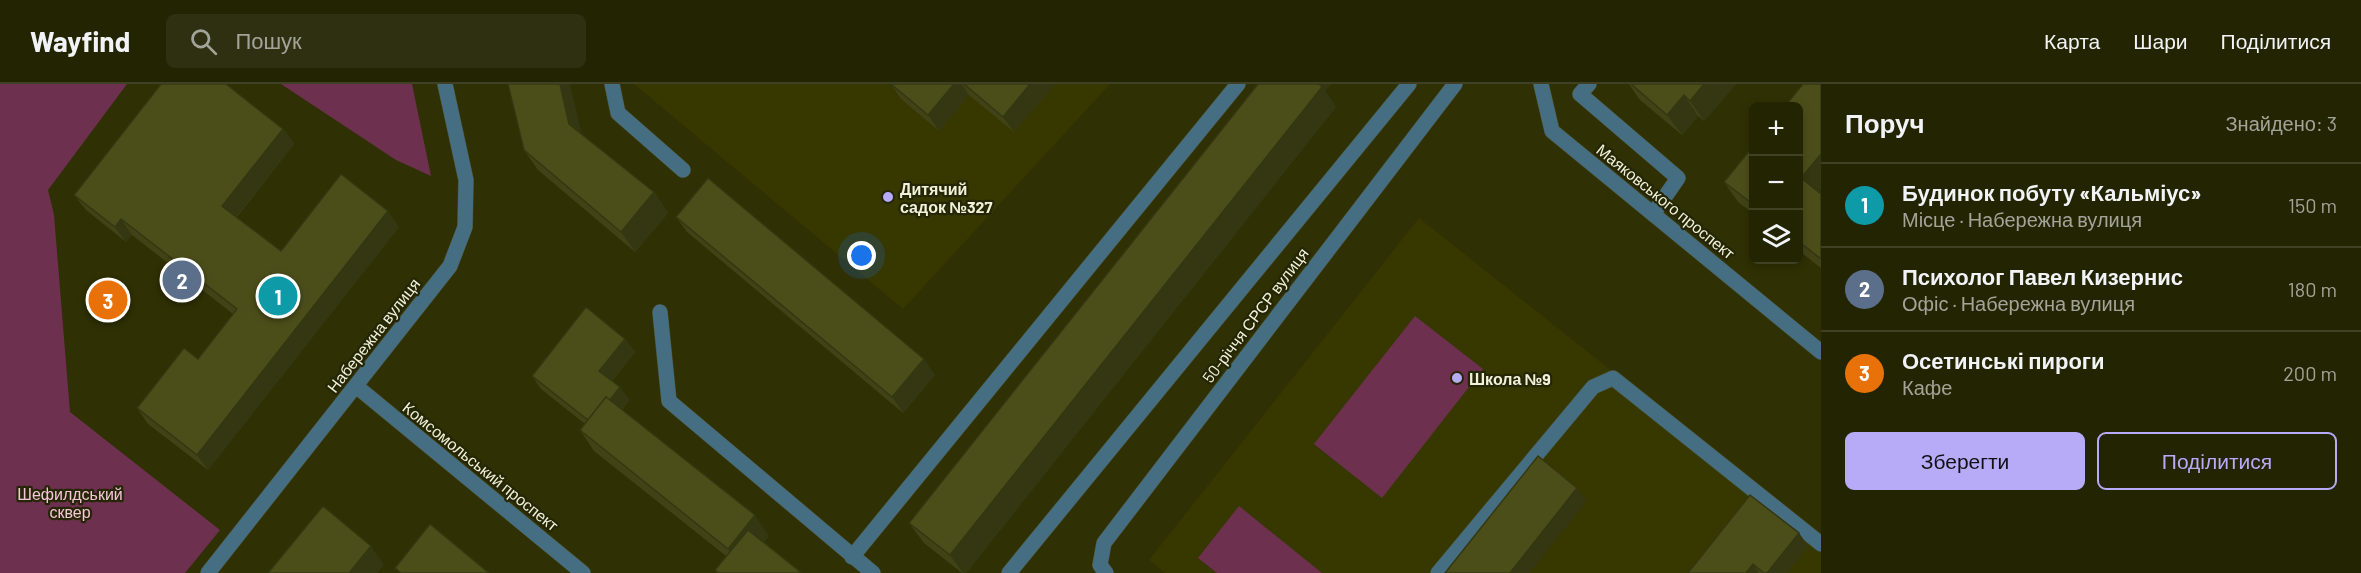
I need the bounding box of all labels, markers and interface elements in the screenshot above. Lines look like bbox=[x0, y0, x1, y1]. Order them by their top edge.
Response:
search box bbox=[166, 14, 586, 68]
text: Wayfind bbox=[30, 24, 130, 58]
icon: search bbox=[187, 25, 220, 58]
text: Пошук bbox=[235, 27, 302, 53]
text: Карта bbox=[2044, 28, 2100, 53]
text: Шари bbox=[2133, 28, 2188, 53]
text: Поділитися bbox=[2221, 28, 2331, 53]
map controls bbox=[1749, 102, 1803, 264]
button: + bbox=[1749, 102, 1803, 156]
text: Поруч bbox=[1845, 107, 1925, 138]
text: Знайдено: 3 bbox=[2226, 111, 2337, 135]
street label: Маяковського проспект bbox=[1593, 139, 1739, 263]
button: − bbox=[1749, 156, 1803, 210]
place label: Дитячий садок №327 bbox=[900, 179, 993, 216]
text: Будинок побуту «Кальміус» bbox=[1902, 179, 2201, 205]
marker: Дитячий садок №327 bbox=[881, 190, 895, 204]
text: 1 bbox=[1861, 193, 1868, 217]
text: 150 m bbox=[2288, 193, 2337, 217]
text: Місце · Набережна вулиця bbox=[1902, 207, 2142, 231]
button: layers bbox=[1749, 210, 1803, 264]
your location bbox=[847, 241, 876, 270]
street label: 50-річчя СРСР вулиця bbox=[1198, 244, 1312, 386]
pin: 2 bbox=[162, 258, 201, 302]
text: Психолог Павел Кизернис bbox=[1902, 263, 2183, 289]
pin: 1 bbox=[258, 274, 298, 318]
street label: Набережна вулиця bbox=[323, 274, 423, 396]
text: 2 bbox=[1859, 277, 1870, 301]
text: 180 m bbox=[2288, 277, 2337, 301]
pin: 3 bbox=[88, 278, 128, 322]
text: Офіс · Набережна вулиця bbox=[1902, 291, 2135, 315]
text: Осетинські пироги bbox=[1902, 347, 2105, 373]
text: 3 bbox=[1859, 361, 1870, 385]
text: 200 m bbox=[2283, 361, 2337, 385]
place label: Школа №9 bbox=[1469, 369, 1551, 388]
marker: Школа №9 bbox=[1450, 371, 1464, 385]
text: Кафе bbox=[1902, 375, 1952, 399]
street label: Комсомольський проспект bbox=[399, 397, 563, 535]
button: Зберегти bbox=[1845, 432, 2085, 490]
button: Поділитися bbox=[2097, 432, 2337, 490]
park label: Шефилдський сквер bbox=[17, 484, 123, 521]

